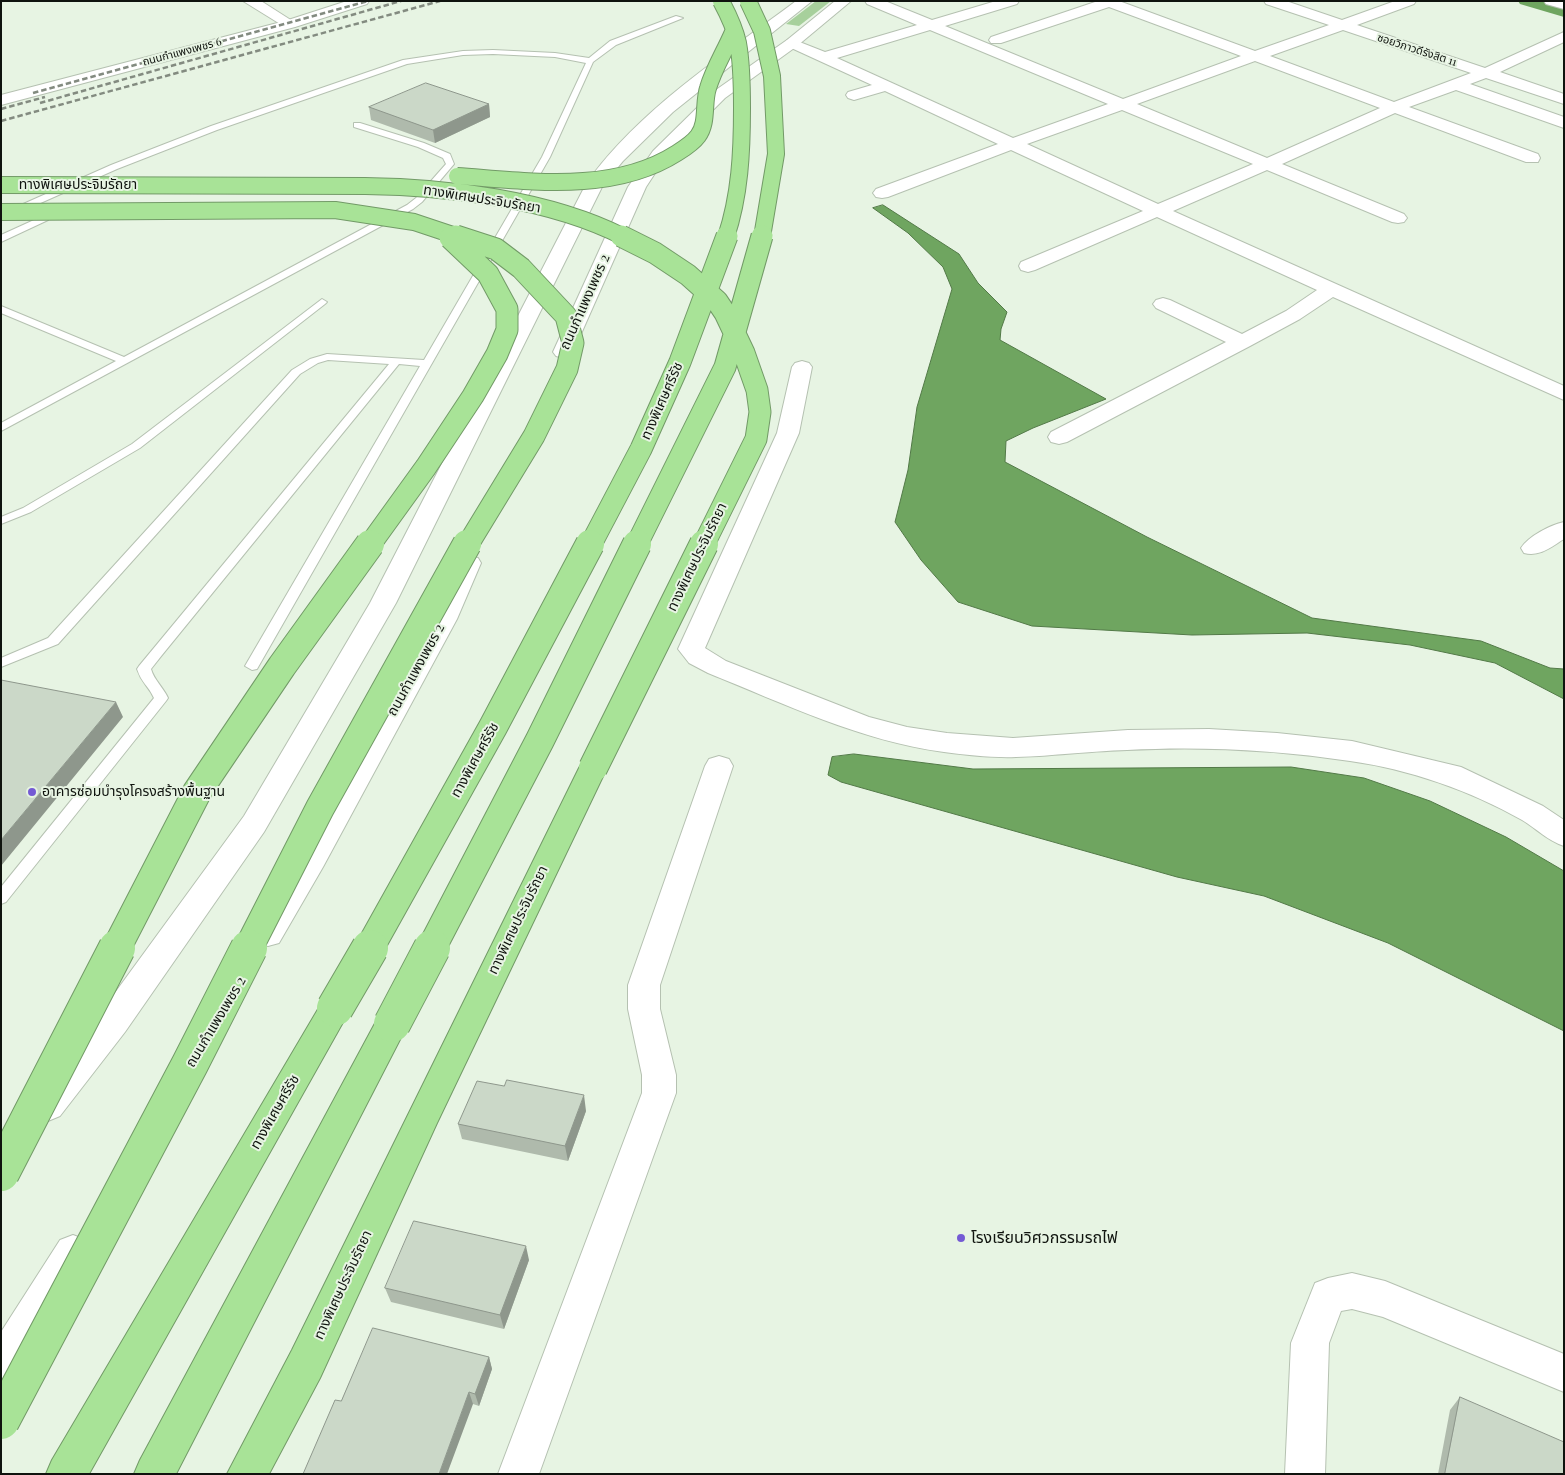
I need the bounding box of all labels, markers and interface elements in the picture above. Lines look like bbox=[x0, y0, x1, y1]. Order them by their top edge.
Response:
street label: ซอยวิภาวดีรังสิต 11 bbox=[1375, 31, 1459, 69]
street label: ถนนกำแพงเพชร 6 bbox=[141, 35, 223, 69]
street label: ทางพิเศษประจิมรัถยา bbox=[19, 177, 137, 193]
street label: ทางพิเศษประจิมรัถยา bbox=[422, 181, 542, 217]
street label: ถนนกำแพงเพชร 2 bbox=[556, 252, 614, 352]
street label: ทางพิเศษศรีรัช bbox=[637, 360, 687, 442]
street label: ทางพิเศษประจิมรัถยา bbox=[663, 500, 731, 614]
street label: ถนนกำแพงเพชร 2 bbox=[384, 621, 448, 719]
street label: ทางพิเศษศรีรัช bbox=[447, 719, 503, 801]
place label: อาคารซ่อมบำรุงโครงสร้างพื้นฐาน bbox=[42, 784, 225, 800]
marker: อาคารซ่อมบำรุงโครงสร้างพื้นฐาน bbox=[26, 786, 38, 798]
street label: ทางพิเศษประจิมรัถยา bbox=[484, 863, 552, 977]
street label: ถนนกำแพงเพชร 2 bbox=[182, 974, 250, 1070]
street label: ทางพิเศษศรีรัช bbox=[247, 1072, 303, 1152]
street label: ทางพิเศษประจิมรัถยา bbox=[310, 1228, 376, 1342]
place label: โรงเรียนวิศวกรรมรถไฟ bbox=[971, 1228, 1118, 1248]
marker: โรงเรียนวิศวกรรมรถไฟ bbox=[955, 1232, 967, 1244]

